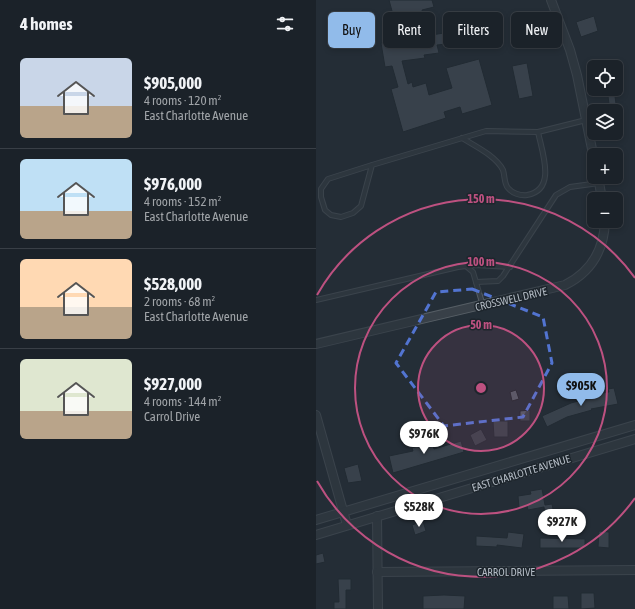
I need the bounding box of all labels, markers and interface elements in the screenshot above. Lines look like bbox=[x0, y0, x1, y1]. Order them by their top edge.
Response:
chip: Buy bbox=[328, 12, 375, 48]
chip: Rent bbox=[383, 12, 435, 48]
chip: Filters bbox=[443, 12, 503, 48]
chip: New bbox=[511, 12, 562, 48]
icon: filters bbox=[274, 13, 296, 35]
text: 4 homes bbox=[20, 14, 73, 34]
map controls bbox=[587, 60, 623, 228]
button: locate bbox=[587, 60, 623, 96]
text: $905,000 bbox=[144, 73, 202, 93]
icon: home bbox=[52, 74, 100, 122]
text: 4 rooms · 120 m² bbox=[144, 93, 221, 108]
button: layers bbox=[587, 104, 623, 140]
text: East Charlotte Avenue bbox=[144, 108, 248, 123]
button: + bbox=[587, 148, 623, 184]
text: $976,000 bbox=[144, 174, 202, 194]
icon: home bbox=[52, 175, 100, 223]
text: 150 m bbox=[467, 192, 495, 206]
button: − bbox=[587, 192, 623, 228]
text: 4 rooms · 152 m² bbox=[144, 194, 221, 209]
text: East Charlotte Avenue bbox=[144, 209, 248, 224]
text: 100 m bbox=[467, 255, 495, 269]
text: $528,000 bbox=[144, 274, 202, 294]
icon: home bbox=[52, 275, 100, 323]
street label: CROSSWELL DRIVE bbox=[474, 285, 548, 313]
text: 2 rooms · 68 m² bbox=[144, 294, 215, 309]
text: East Charlotte Avenue bbox=[144, 309, 248, 324]
text: 50 m bbox=[470, 318, 492, 332]
pin: $905K bbox=[553, 373, 609, 407]
text: $927,000 bbox=[144, 374, 202, 394]
icon: home bbox=[52, 375, 100, 423]
text: $905K bbox=[566, 378, 596, 393]
centre of rings bbox=[474, 381, 488, 395]
text: 4 rooms · 144 m² bbox=[144, 394, 221, 409]
text: Carrol Drive bbox=[144, 409, 200, 424]
pin: $976K bbox=[396, 421, 452, 455]
text: $976K bbox=[409, 426, 439, 441]
street label: EAST CHARLOTTE AVENUE bbox=[470, 452, 572, 494]
pin: $528K bbox=[391, 494, 447, 528]
text: $528K bbox=[404, 499, 434, 514]
pin: $927K bbox=[534, 509, 590, 543]
text: $927K bbox=[547, 514, 577, 529]
street label: CARROL DRIVE bbox=[477, 566, 535, 578]

